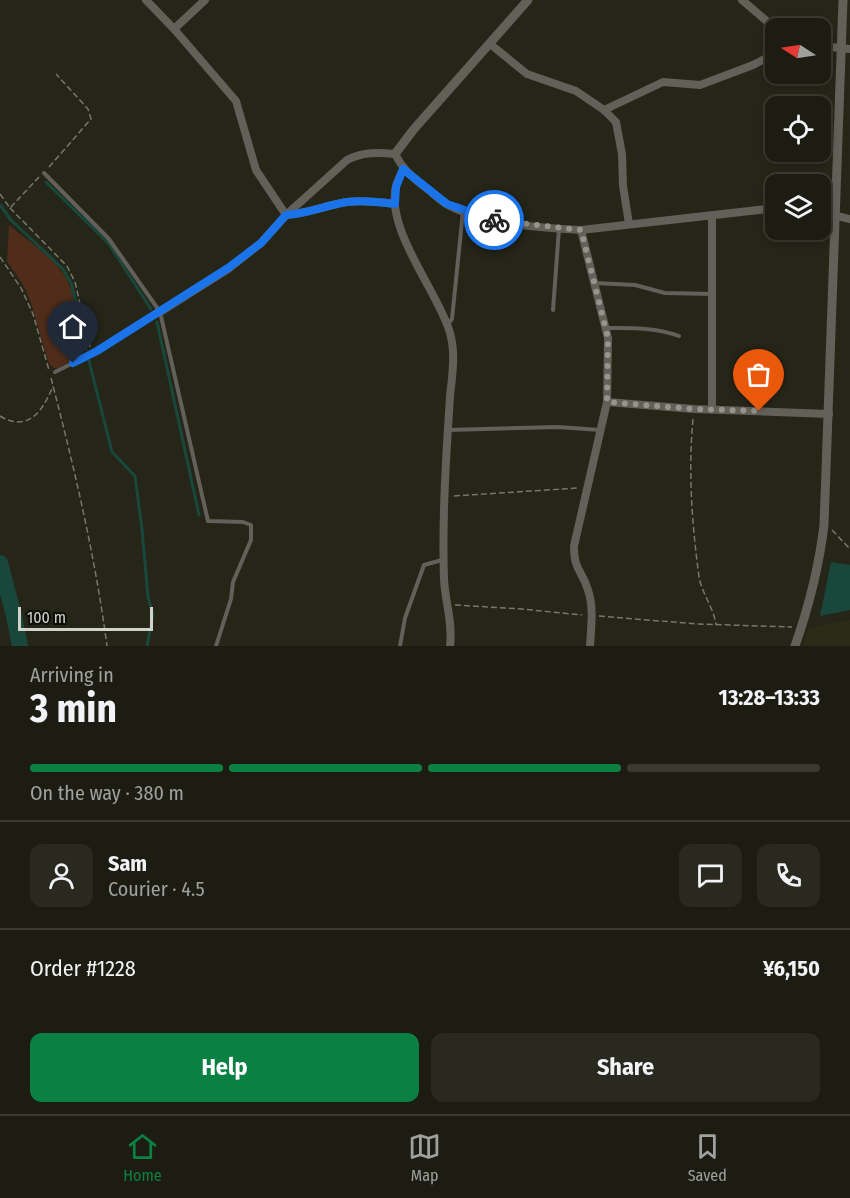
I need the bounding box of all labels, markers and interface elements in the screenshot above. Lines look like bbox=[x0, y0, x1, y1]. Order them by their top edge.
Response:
north arrow bbox=[765, 18, 831, 84]
map controls bbox=[765, 18, 831, 240]
button: locate bbox=[765, 96, 831, 162]
button: layers bbox=[765, 174, 831, 240]
courier bbox=[464, 190, 524, 250]
icon: bike bbox=[478, 204, 511, 237]
pin bbox=[47, 301, 98, 363]
icon: home bbox=[56, 310, 89, 343]
pin bbox=[733, 349, 784, 411]
icon: bag bbox=[742, 358, 775, 391]
scale bar bbox=[18, 604, 153, 632]
text: 100 m bbox=[27, 608, 66, 627]
text: Arriving in bbox=[30, 663, 114, 687]
text: 13:28–13:33 bbox=[719, 684, 820, 711]
text: 3 min bbox=[30, 686, 117, 732]
text: On the way · 380 m bbox=[30, 781, 184, 805]
button: person bbox=[30, 844, 93, 907]
button: chat bbox=[679, 844, 742, 907]
button: phone bbox=[757, 844, 820, 907]
text: Sam bbox=[108, 850, 147, 877]
text: Courier · 4.5 bbox=[108, 877, 205, 901]
text: Order #1228 bbox=[30, 955, 136, 982]
text: ¥6,150 bbox=[763, 955, 820, 982]
button: Help bbox=[30, 1033, 419, 1102]
button: Share bbox=[431, 1033, 820, 1102]
tab: Home bbox=[123, 1130, 162, 1185]
tab: Map bbox=[408, 1130, 441, 1185]
tab: Saved bbox=[688, 1130, 727, 1185]

